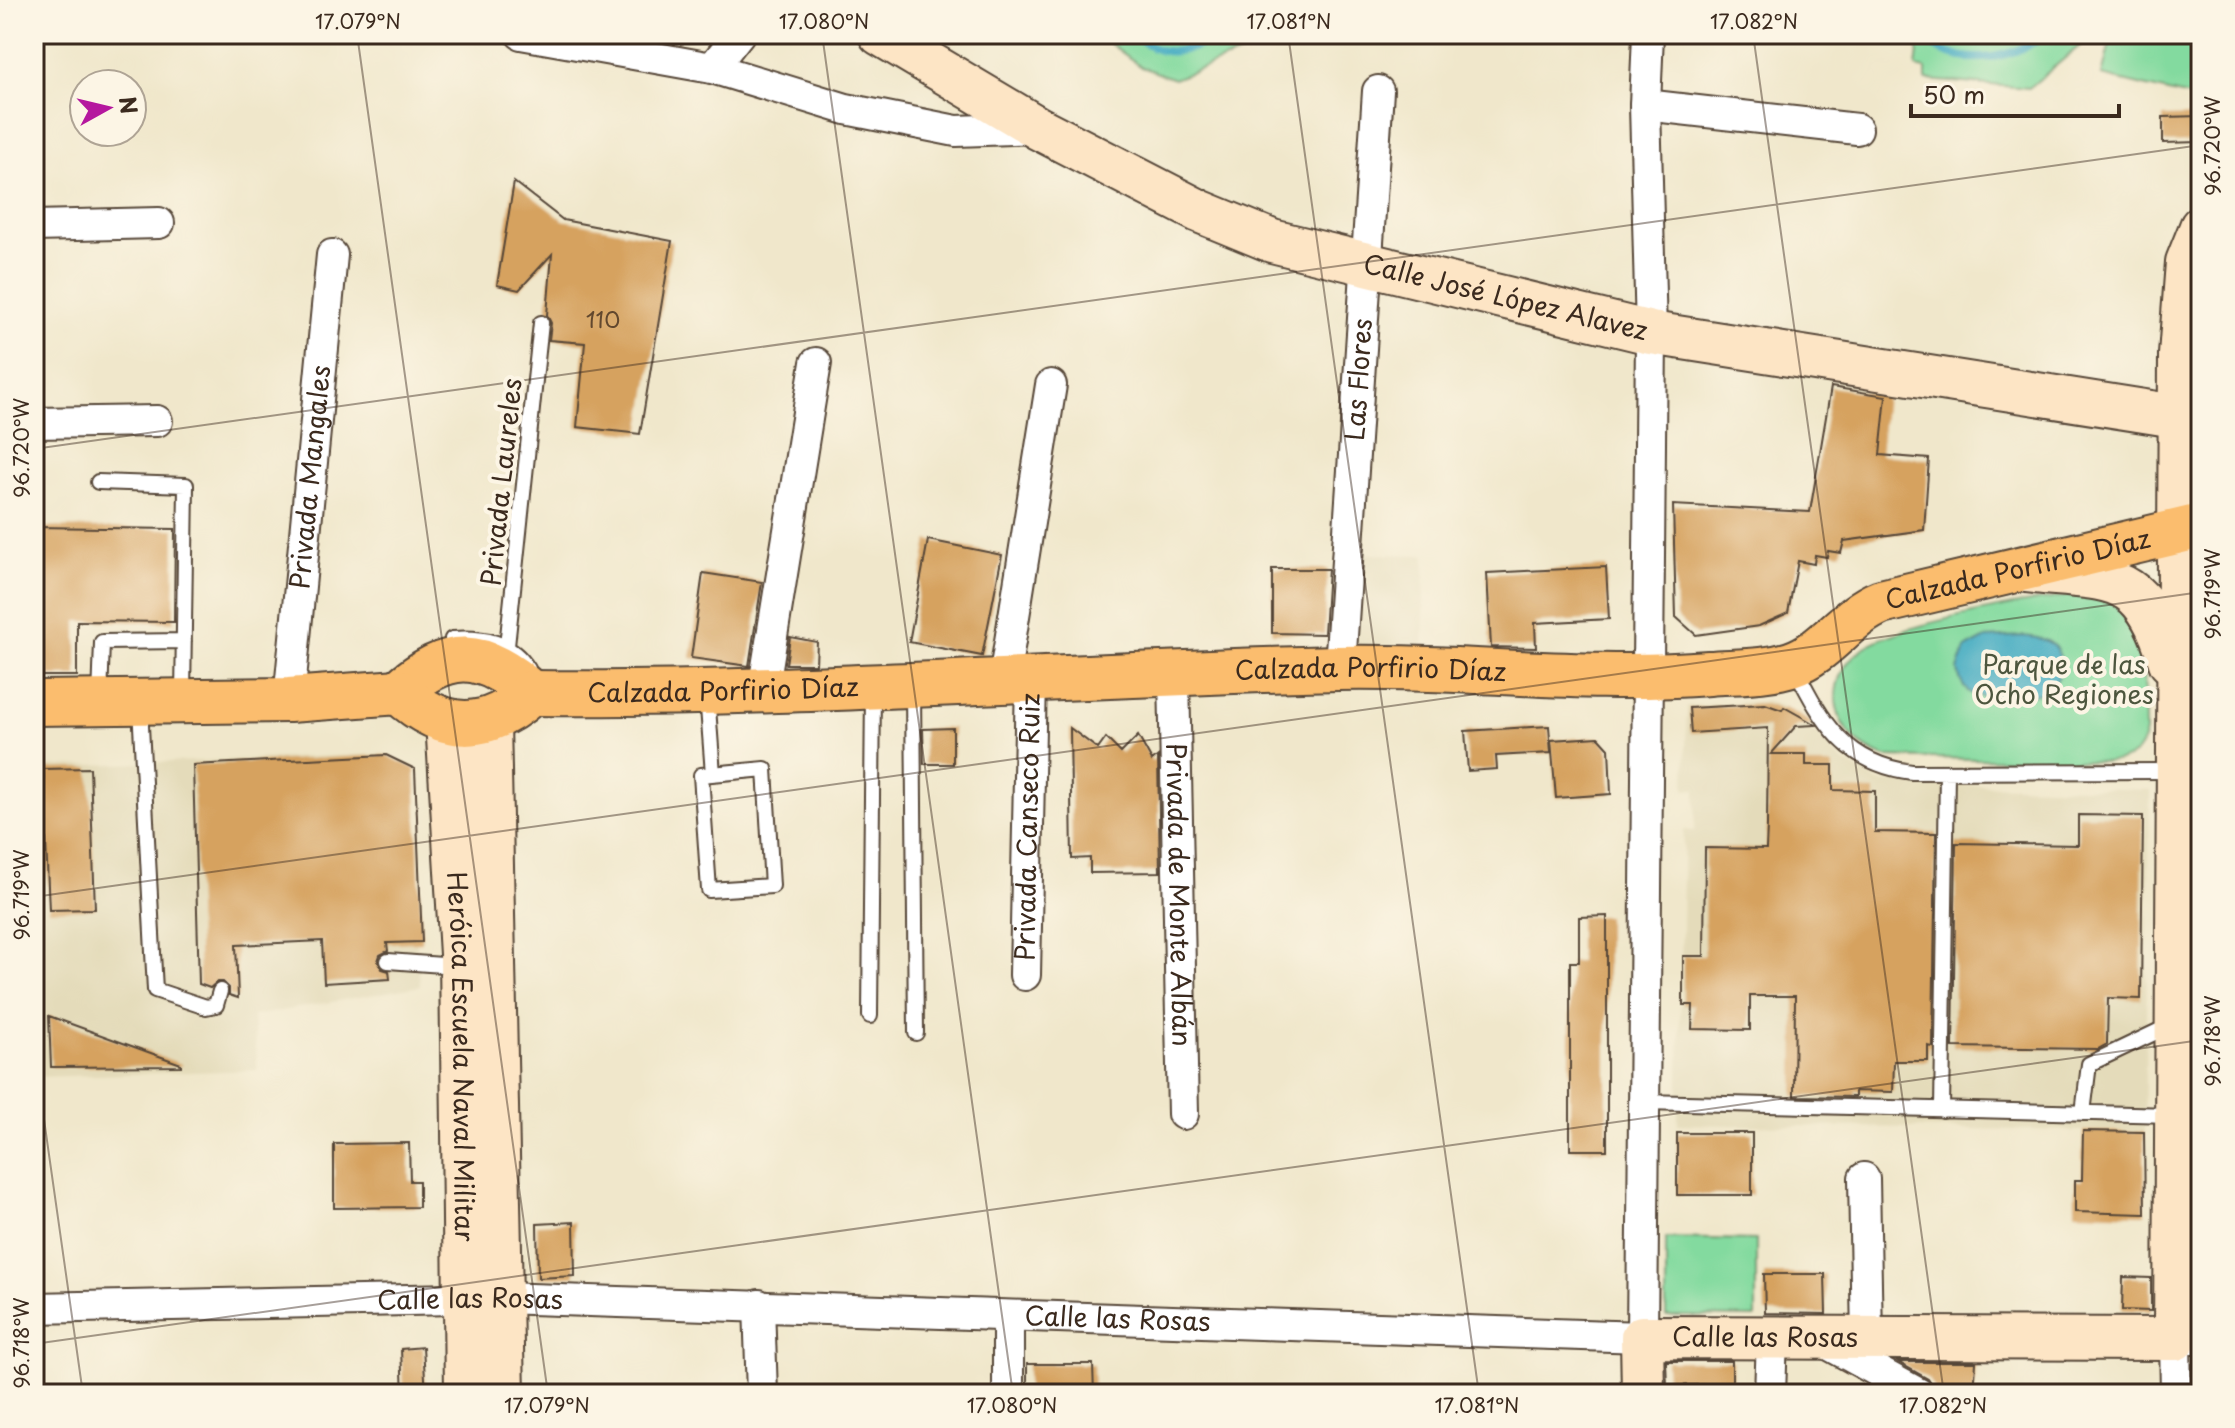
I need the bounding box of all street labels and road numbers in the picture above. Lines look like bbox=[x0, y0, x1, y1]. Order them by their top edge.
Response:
street label: Calle José López Alavez bbox=[1360, 243, 1652, 349]
street label: Las Flores bbox=[1334, 317, 1381, 442]
street label: Privada Mangales bbox=[279, 363, 339, 590]
street label: Privada Laureles bbox=[470, 376, 531, 588]
street label: Calzada Porfirio Díaz bbox=[1881, 518, 2154, 618]
street label: Calzada Porfirio Díaz bbox=[1234, 647, 1507, 690]
street label: Calzada Porfirio Díaz bbox=[587, 666, 859, 711]
street label: Privada Canseco Ruiz bbox=[1004, 693, 1049, 961]
street label: Privada de Monte Albán bbox=[1157, 743, 1203, 1047]
street label: Heróica Escuela Naval Militar bbox=[438, 870, 485, 1243]
street label: Calle las Rosas bbox=[377, 1277, 564, 1319]
street label: Calle las Rosas bbox=[1024, 1295, 1211, 1340]
street label: Calle las Rosas bbox=[1672, 1316, 1858, 1356]

